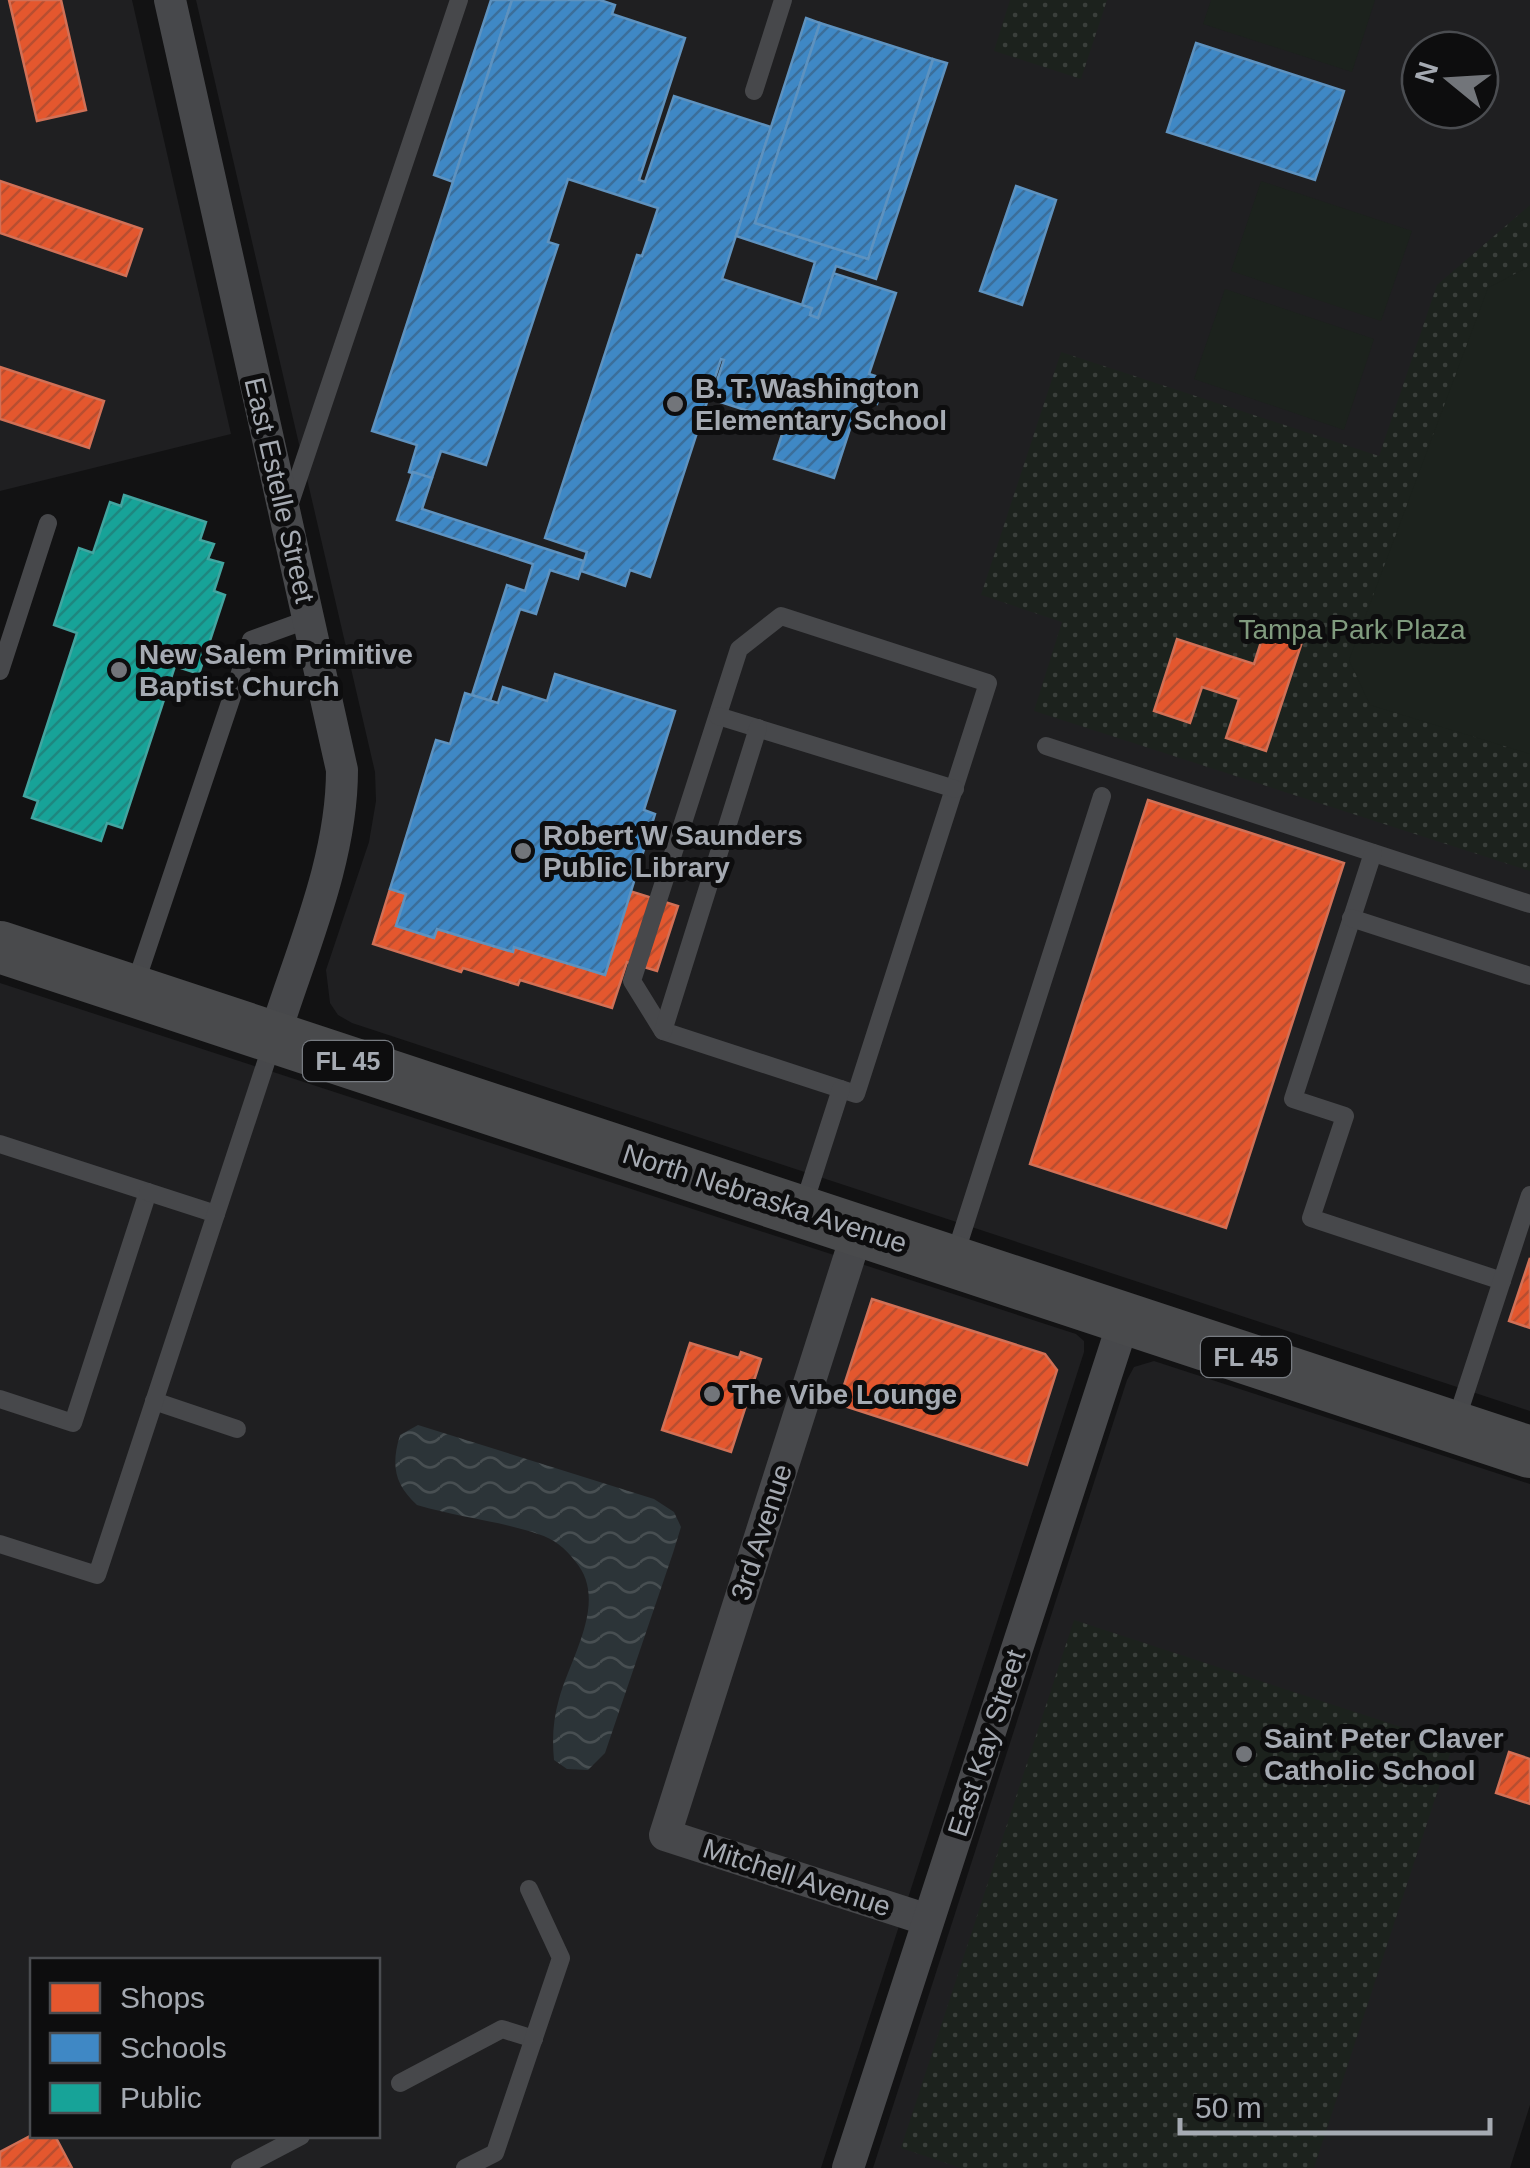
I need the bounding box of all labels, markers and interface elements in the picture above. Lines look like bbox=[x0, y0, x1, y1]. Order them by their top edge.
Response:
north arrow bbox=[1400, 30, 1500, 130]
text: N bbox=[1409, 58, 1445, 87]
place label: B. T. Washington Elementary School bbox=[695, 373, 947, 436]
street label: East Estelle Street bbox=[239, 374, 321, 606]
marker: B. T. Washington Elementary School bbox=[664, 393, 686, 415]
park label: Tampa Park Plaza bbox=[1238, 614, 1466, 645]
place label: New Salem Primitive Baptist Church bbox=[139, 639, 413, 702]
marker: New Salem Primitive Baptist Church bbox=[108, 659, 130, 681]
place label: Robert W Saunders Public Library bbox=[543, 820, 803, 883]
marker: Robert W Saunders Public Library bbox=[512, 840, 534, 862]
road number: FL 45 bbox=[303, 1041, 393, 1081]
street label: North Nebraska Avenue bbox=[619, 1138, 911, 1259]
road number: FL 45 bbox=[1201, 1337, 1291, 1377]
place label: The Vibe Lounge bbox=[732, 1379, 957, 1410]
marker: The Vibe Lounge bbox=[701, 1383, 723, 1405]
street label: 3rd Avenue bbox=[725, 1460, 798, 1604]
street label: East Kay Street bbox=[942, 1646, 1031, 1840]
place label: Saint Peter Claver Catholic School bbox=[1264, 1723, 1504, 1786]
marker: Saint Peter Claver Catholic School bbox=[1233, 1743, 1255, 1765]
street label: Mitchell Avenue bbox=[699, 1833, 895, 1922]
legend bbox=[30, 1958, 380, 2138]
text: Shops bbox=[120, 1981, 205, 2014]
text: Schools bbox=[120, 2031, 227, 2064]
scale bar bbox=[1180, 2073, 1490, 2135]
text: Public bbox=[120, 2081, 202, 2114]
text: 50 m bbox=[1195, 2091, 1262, 2124]

